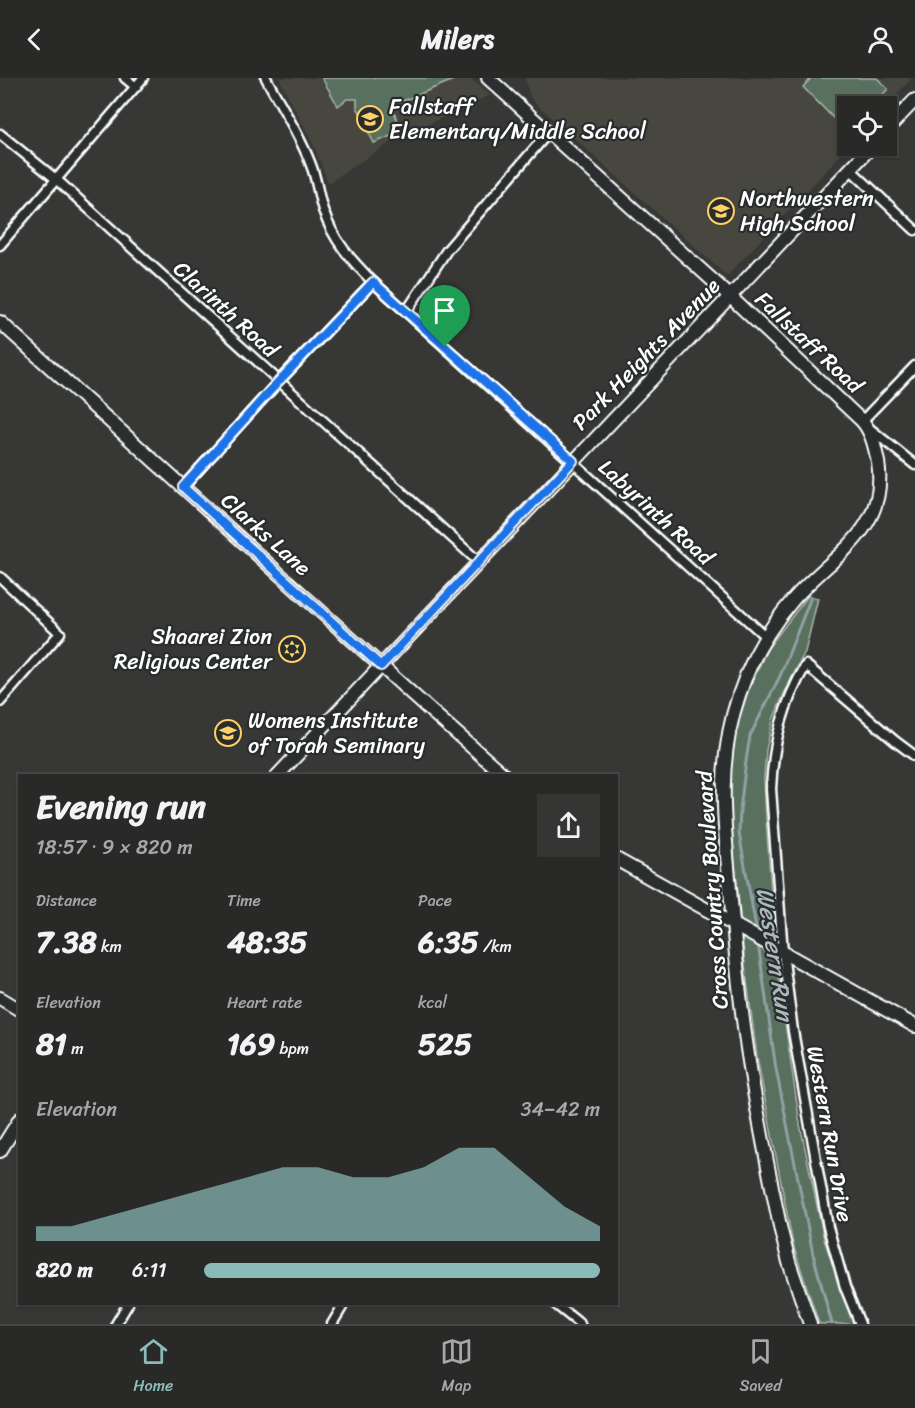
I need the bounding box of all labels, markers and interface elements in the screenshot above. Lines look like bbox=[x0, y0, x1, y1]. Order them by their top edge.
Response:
text: Milers bbox=[421, 15, 494, 63]
icon: back bbox=[18, 23, 51, 56]
icon: person bbox=[864, 23, 897, 56]
place label: Fallstaff Elementary/Middle School bbox=[389, 87, 647, 151]
map controls bbox=[837, 96, 897, 156]
button: locate bbox=[837, 96, 897, 156]
school or university icon: Fallstaff Elementary/Middle School bbox=[355, 104, 385, 134]
place label: Northwestern High School bbox=[740, 179, 874, 243]
school or university icon: Northwestern High School bbox=[706, 196, 736, 226]
street label: Clarinth Road bbox=[164, 250, 289, 369]
street label: Park Heights Avenue bbox=[562, 268, 730, 440]
street label: Fallstaff Road bbox=[745, 281, 874, 404]
pin bbox=[419, 285, 470, 347]
icon: arrive bbox=[428, 294, 461, 327]
street label: Labyrinth Road bbox=[589, 449, 724, 576]
street label: Clarks Lane bbox=[212, 482, 321, 586]
place label: Shaarei Zion Religious Center bbox=[114, 617, 273, 681]
synagogue icon: Shaarei Zion Religious Center bbox=[277, 634, 307, 664]
place label: Womens Institute of Torah Seminary bbox=[248, 701, 425, 765]
school or university icon: Womens Institute of Torah Seminary bbox=[213, 718, 243, 748]
street label: Cross Country Boulevard bbox=[684, 768, 740, 1010]
text: Evening run bbox=[36, 778, 206, 836]
button: share bbox=[537, 794, 600, 857]
text: 18:57 · 9 × 820 m bbox=[36, 830, 193, 865]
water label: Western Run bbox=[744, 884, 807, 1027]
text: Distance bbox=[36, 886, 97, 915]
text: Time bbox=[227, 886, 261, 915]
text: Pace bbox=[418, 886, 452, 915]
text: 7.38 bbox=[36, 915, 97, 969]
text: 48:35 bbox=[227, 915, 308, 969]
text: 6:35 bbox=[418, 915, 479, 969]
text: km bbox=[97, 932, 122, 961]
text: /km bbox=[479, 932, 512, 961]
text: Elevation bbox=[36, 988, 101, 1017]
text: Heart rate bbox=[227, 988, 302, 1017]
text: kcal bbox=[418, 988, 447, 1017]
text: 81 bbox=[36, 1017, 67, 1071]
text: 169 bbox=[227, 1017, 275, 1071]
text: 525 bbox=[418, 1017, 472, 1071]
text: m bbox=[67, 1034, 83, 1063]
text: bpm bbox=[275, 1034, 309, 1063]
street label: Western Run Drive bbox=[795, 1043, 865, 1225]
text: Elevation bbox=[36, 1092, 117, 1127]
text: 34–42 m bbox=[521, 1092, 600, 1127]
text: 820 m bbox=[36, 1253, 93, 1288]
text: 6:11 bbox=[132, 1253, 167, 1288]
tab: Home bbox=[133, 1335, 173, 1400]
tab: Map bbox=[440, 1335, 473, 1400]
tab: Saved bbox=[739, 1335, 782, 1400]

